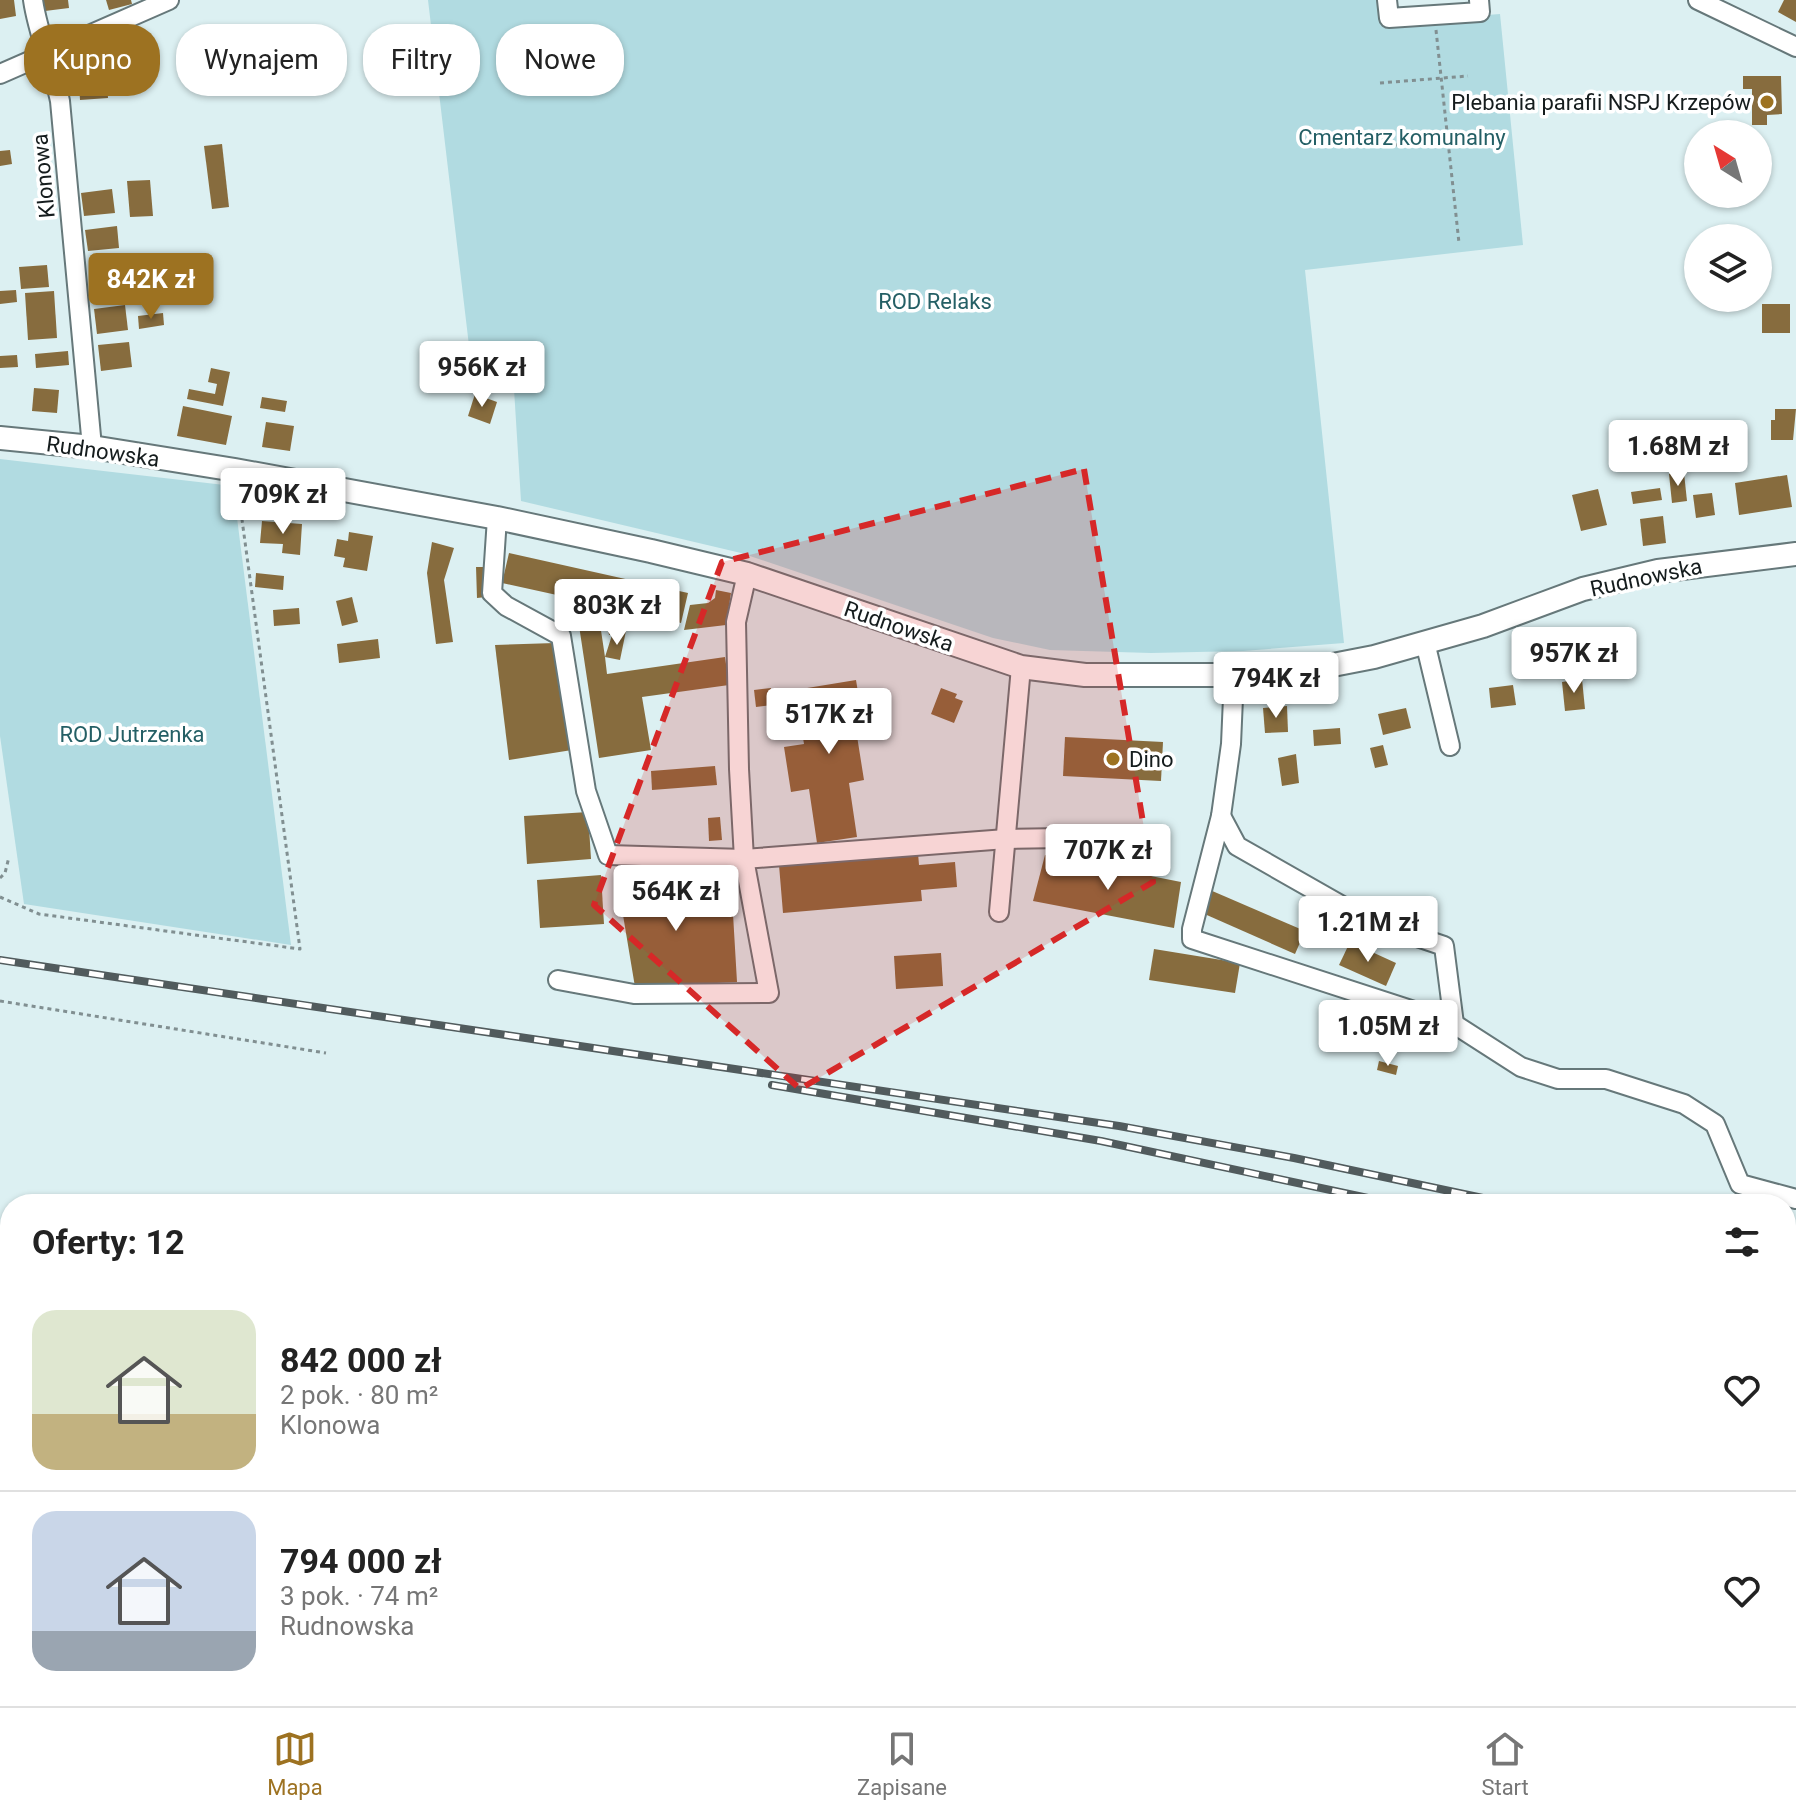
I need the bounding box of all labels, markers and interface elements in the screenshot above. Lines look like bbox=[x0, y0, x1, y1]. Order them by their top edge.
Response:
chip: Kupno bbox=[24, 24, 160, 96]
chip: Wynajem bbox=[176, 24, 347, 96]
chip: Filtry bbox=[363, 24, 480, 96]
chip: Nowe bbox=[496, 24, 624, 96]
place label: Plebania parafii NSPJ Krzepów bbox=[1451, 90, 1751, 115]
marker: Plebania parafii NSPJ Krzepów bbox=[1758, 93, 1776, 111]
north arrow bbox=[1684, 120, 1772, 208]
map controls bbox=[1684, 120, 1772, 312]
park label: Cmentarz komunalny bbox=[1298, 125, 1506, 150]
street label: Klonowa bbox=[27, 133, 60, 219]
button: layers bbox=[1684, 224, 1772, 312]
pin: 842K zł bbox=[77, 253, 225, 321]
text: 842K zł bbox=[107, 264, 195, 294]
park label: ROD Relaks bbox=[878, 289, 992, 314]
pin: 956K zł bbox=[408, 341, 556, 409]
text: 956K zł bbox=[438, 352, 526, 382]
pin: 1.68M zł bbox=[1595, 420, 1761, 488]
street label: Rudnowska bbox=[45, 431, 161, 472]
text: 1.68M zł bbox=[1627, 431, 1729, 461]
pin: 709K zł bbox=[209, 468, 357, 536]
text: 709K zł bbox=[239, 479, 327, 509]
street label: Rudnowska bbox=[1588, 553, 1704, 602]
pin: 803K zł bbox=[543, 579, 691, 647]
text: 803K zł bbox=[573, 590, 661, 620]
street label: Rudnowska bbox=[841, 596, 957, 657]
pin: 957K zł bbox=[1500, 627, 1648, 695]
text: 957K zł bbox=[1530, 638, 1618, 668]
pin: 794K zł bbox=[1202, 652, 1350, 720]
text: 794K zł bbox=[1232, 663, 1320, 693]
pin: 517K zł bbox=[755, 688, 903, 756]
text: 517K zł bbox=[785, 699, 873, 729]
park label: ROD Jutrzenka bbox=[59, 722, 205, 747]
place label: Dino bbox=[1129, 747, 1173, 772]
marker: Dino bbox=[1104, 750, 1122, 768]
pin: 707K zł bbox=[1034, 824, 1182, 892]
text: 707K zł bbox=[1064, 835, 1152, 865]
pin: 564K zł bbox=[602, 865, 750, 933]
text: 564K zł bbox=[632, 876, 720, 906]
pin: 1.21M zł bbox=[1285, 896, 1451, 964]
text: 1.21M zł bbox=[1317, 907, 1419, 937]
pin: 1.05M zł bbox=[1305, 1000, 1471, 1068]
text: 1.05M zł bbox=[1337, 1011, 1439, 1041]
icon: filters bbox=[1720, 1220, 1764, 1264]
text: Oferty: 12 bbox=[32, 1222, 185, 1262]
text: 842 000 zł bbox=[280, 1340, 442, 1380]
icon: home bbox=[96, 1342, 192, 1438]
icon: heart bbox=[1720, 1368, 1764, 1412]
text: 2 pok. · 80 m² bbox=[280, 1380, 438, 1410]
text: Klonowa bbox=[280, 1410, 380, 1440]
text: 794 000 zł bbox=[280, 1541, 442, 1581]
icon: home bbox=[96, 1543, 192, 1639]
icon: heart bbox=[1720, 1569, 1764, 1613]
text: 3 pok. · 74 m² bbox=[280, 1581, 438, 1611]
text: Rudnowska bbox=[280, 1611, 414, 1641]
tab: Mapa bbox=[267, 1727, 323, 1800]
tab: Zapisane bbox=[857, 1727, 947, 1800]
tab: Start bbox=[1481, 1727, 1529, 1800]

